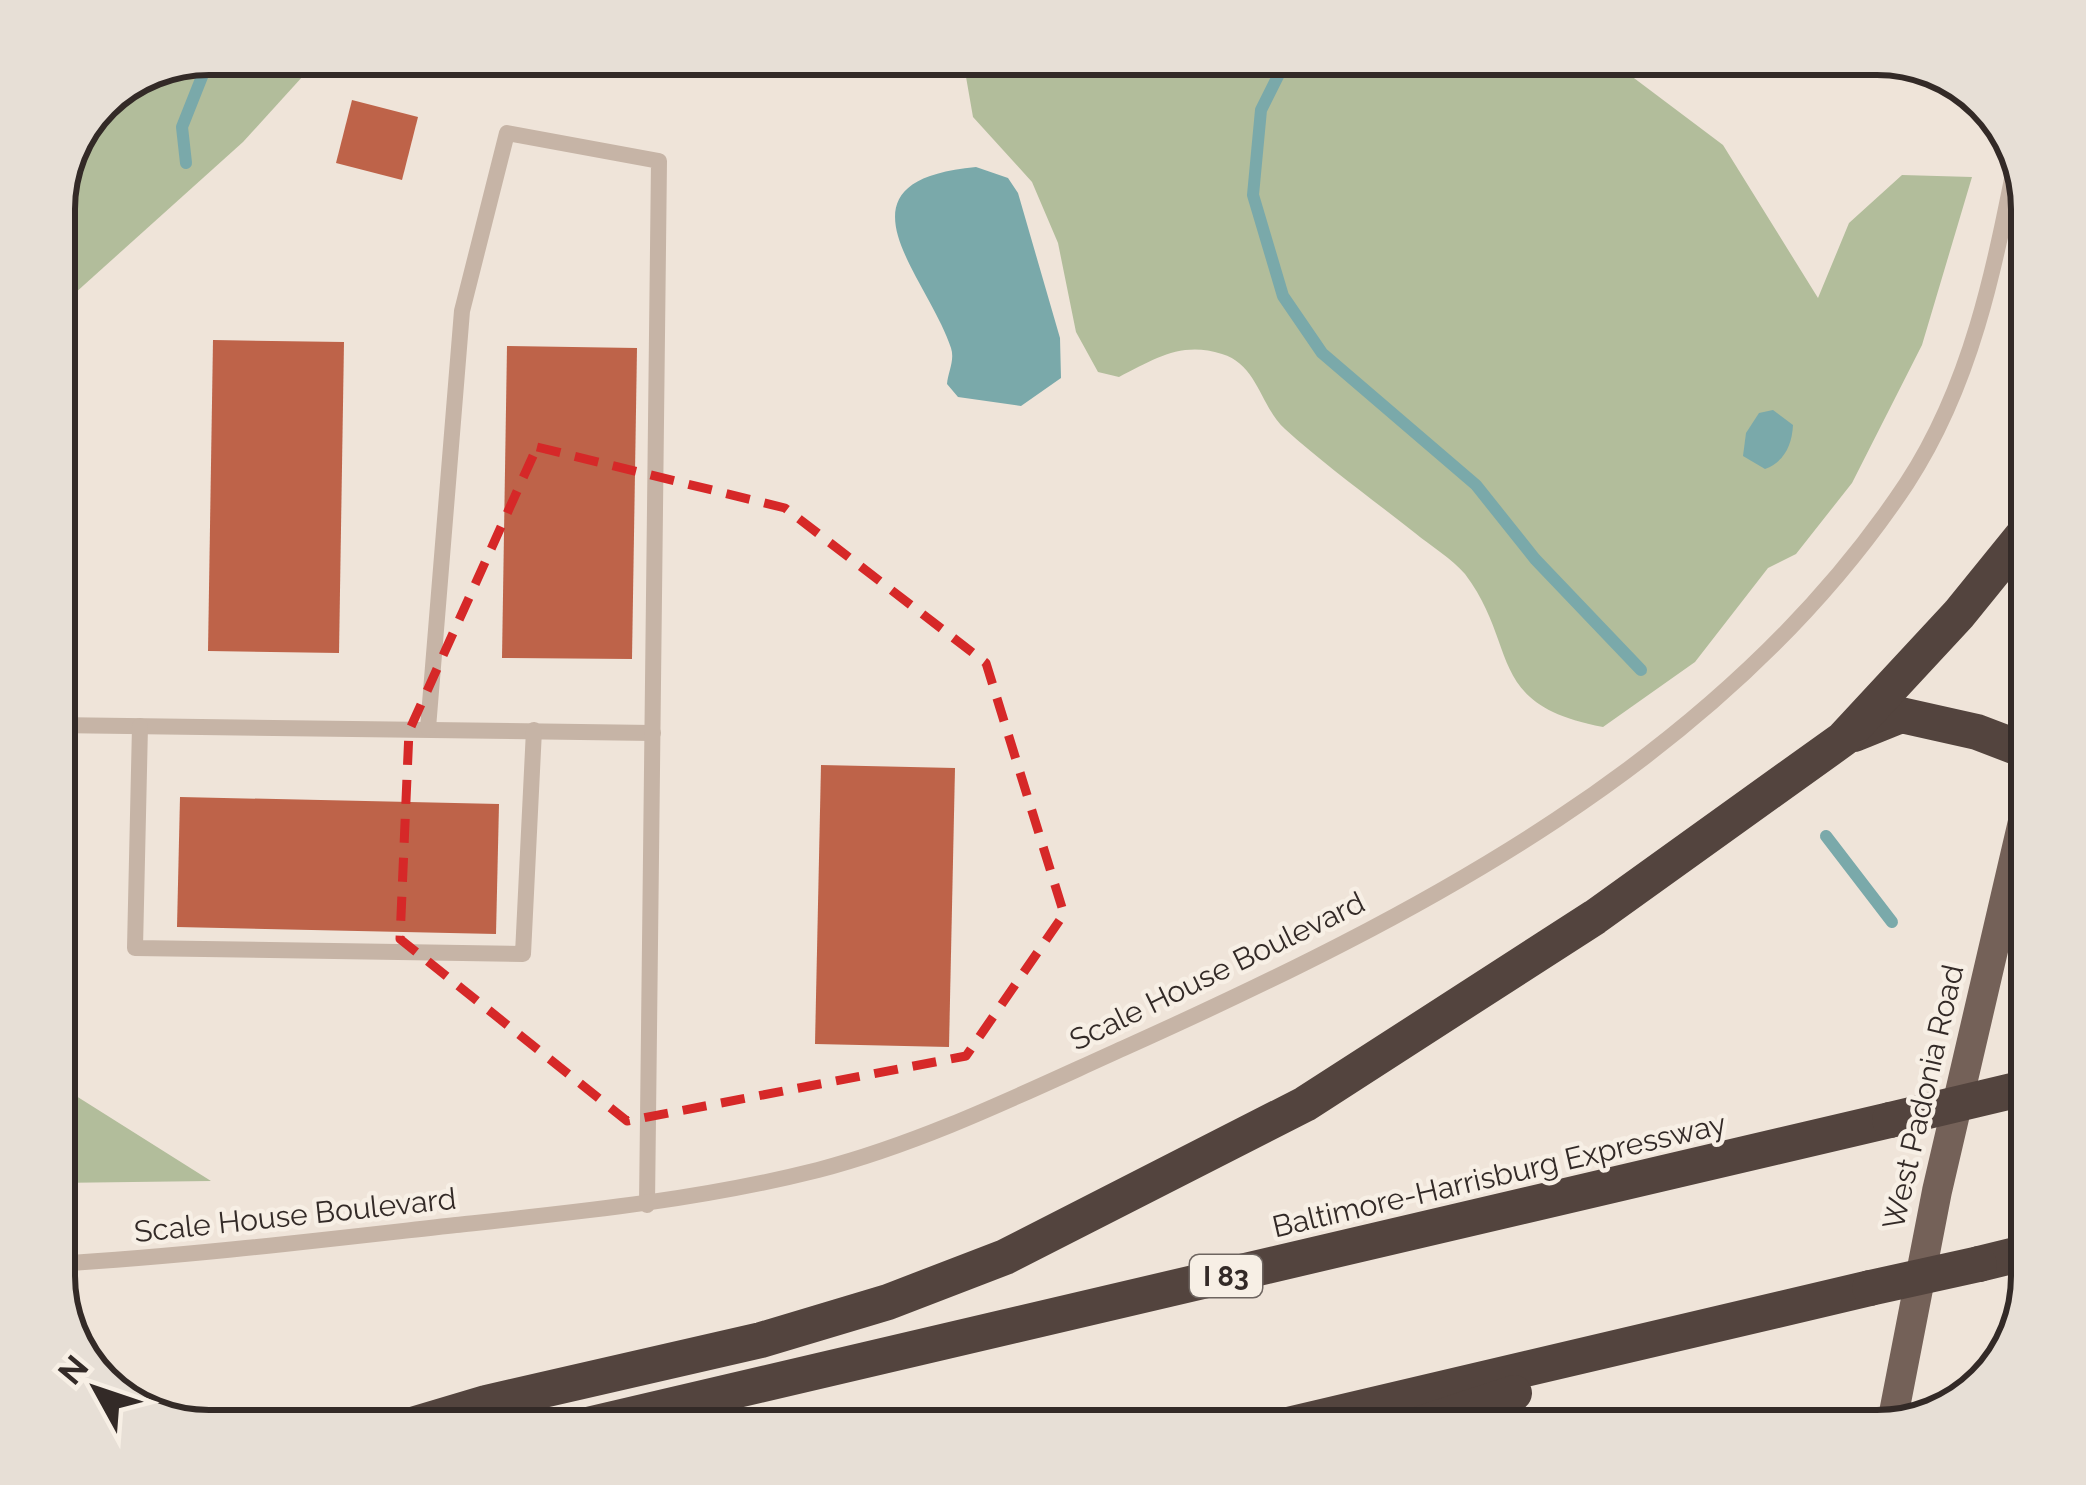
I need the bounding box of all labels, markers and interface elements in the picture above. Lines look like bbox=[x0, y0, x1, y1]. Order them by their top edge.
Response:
street label: Scale House Boulevard bbox=[1064, 884, 1370, 1058]
street label: West Padonia Road bbox=[1876, 961, 1970, 1233]
street label: Baltimore-Harrisburg Expressway bbox=[1269, 1106, 1729, 1244]
street label: Scale House Boulevard bbox=[132, 1181, 458, 1249]
road number: I 83 bbox=[1190, 1255, 1262, 1297]
north arrow bbox=[36, 1329, 156, 1449]
text: N bbox=[50, 1348, 96, 1392]

